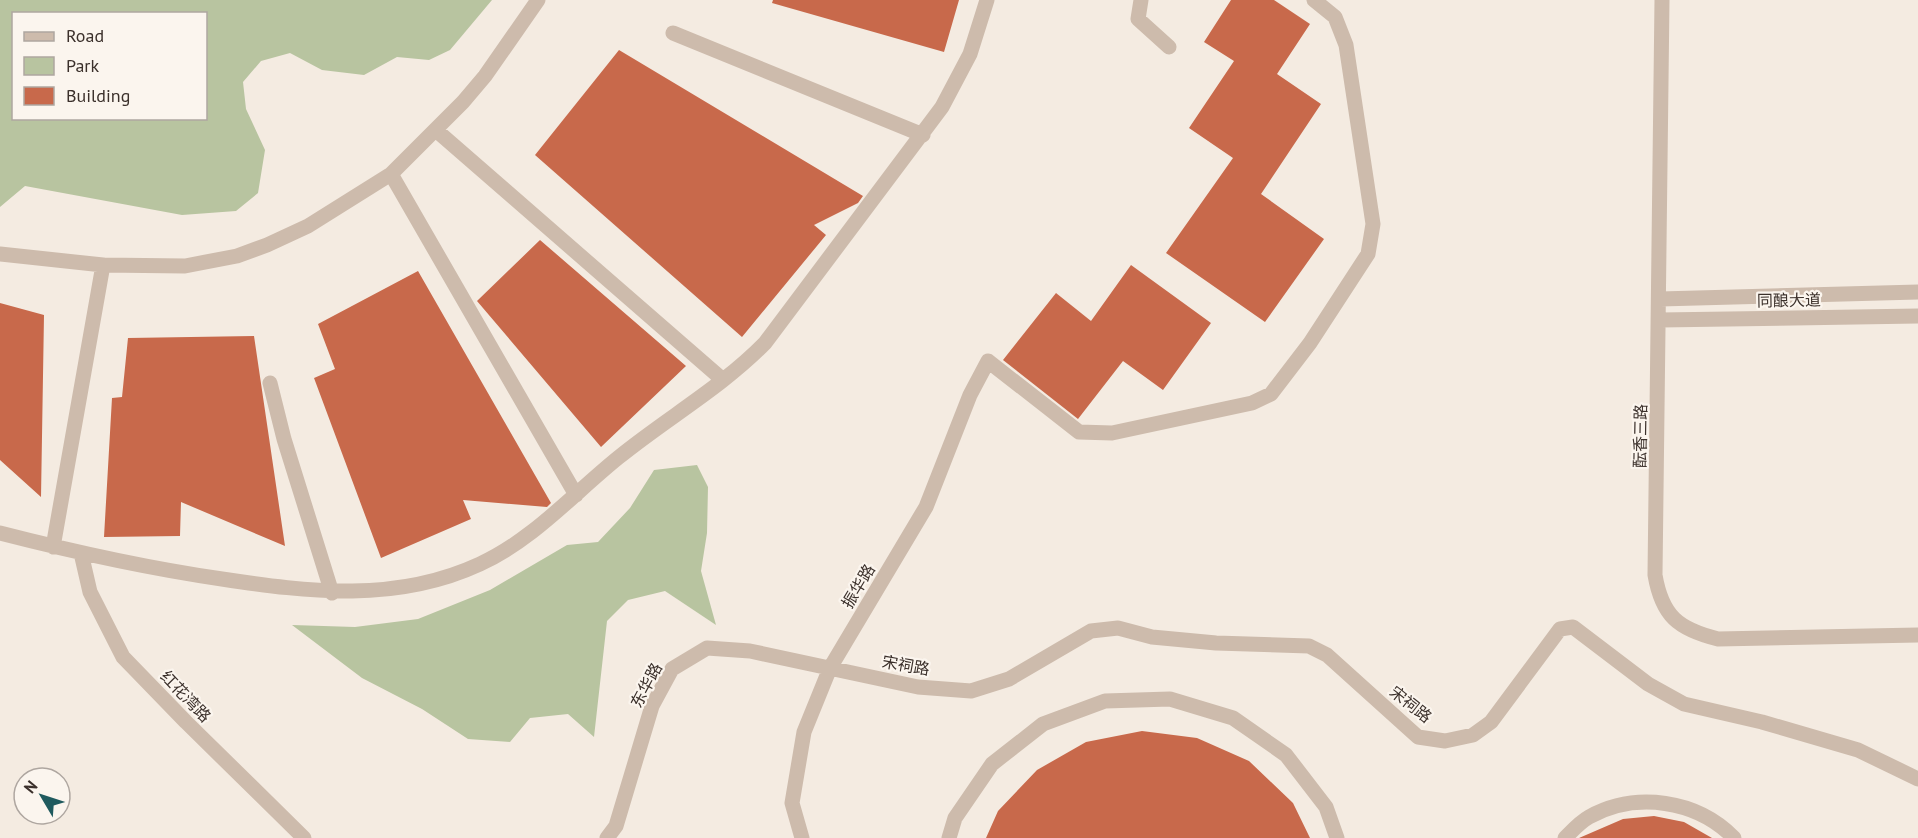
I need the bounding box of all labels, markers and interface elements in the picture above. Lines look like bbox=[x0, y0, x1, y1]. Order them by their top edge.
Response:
legend bbox=[12, 12, 207, 120]
text: Road bbox=[66, 24, 104, 47]
text: Park bbox=[66, 54, 99, 77]
text: Building bbox=[66, 84, 130, 107]
street label: 同酿大道 bbox=[1757, 289, 1821, 311]
street label: 酝香三路 bbox=[1629, 404, 1651, 468]
street label: 振华路 bbox=[837, 560, 879, 612]
street label: 宋祠路 bbox=[881, 651, 931, 679]
street label: 东华路 bbox=[626, 659, 666, 711]
street label: 红花湾路 bbox=[157, 666, 215, 726]
street label: 宋祠路 bbox=[1386, 681, 1436, 727]
north arrow bbox=[12, 766, 72, 826]
text: N bbox=[19, 776, 41, 797]

